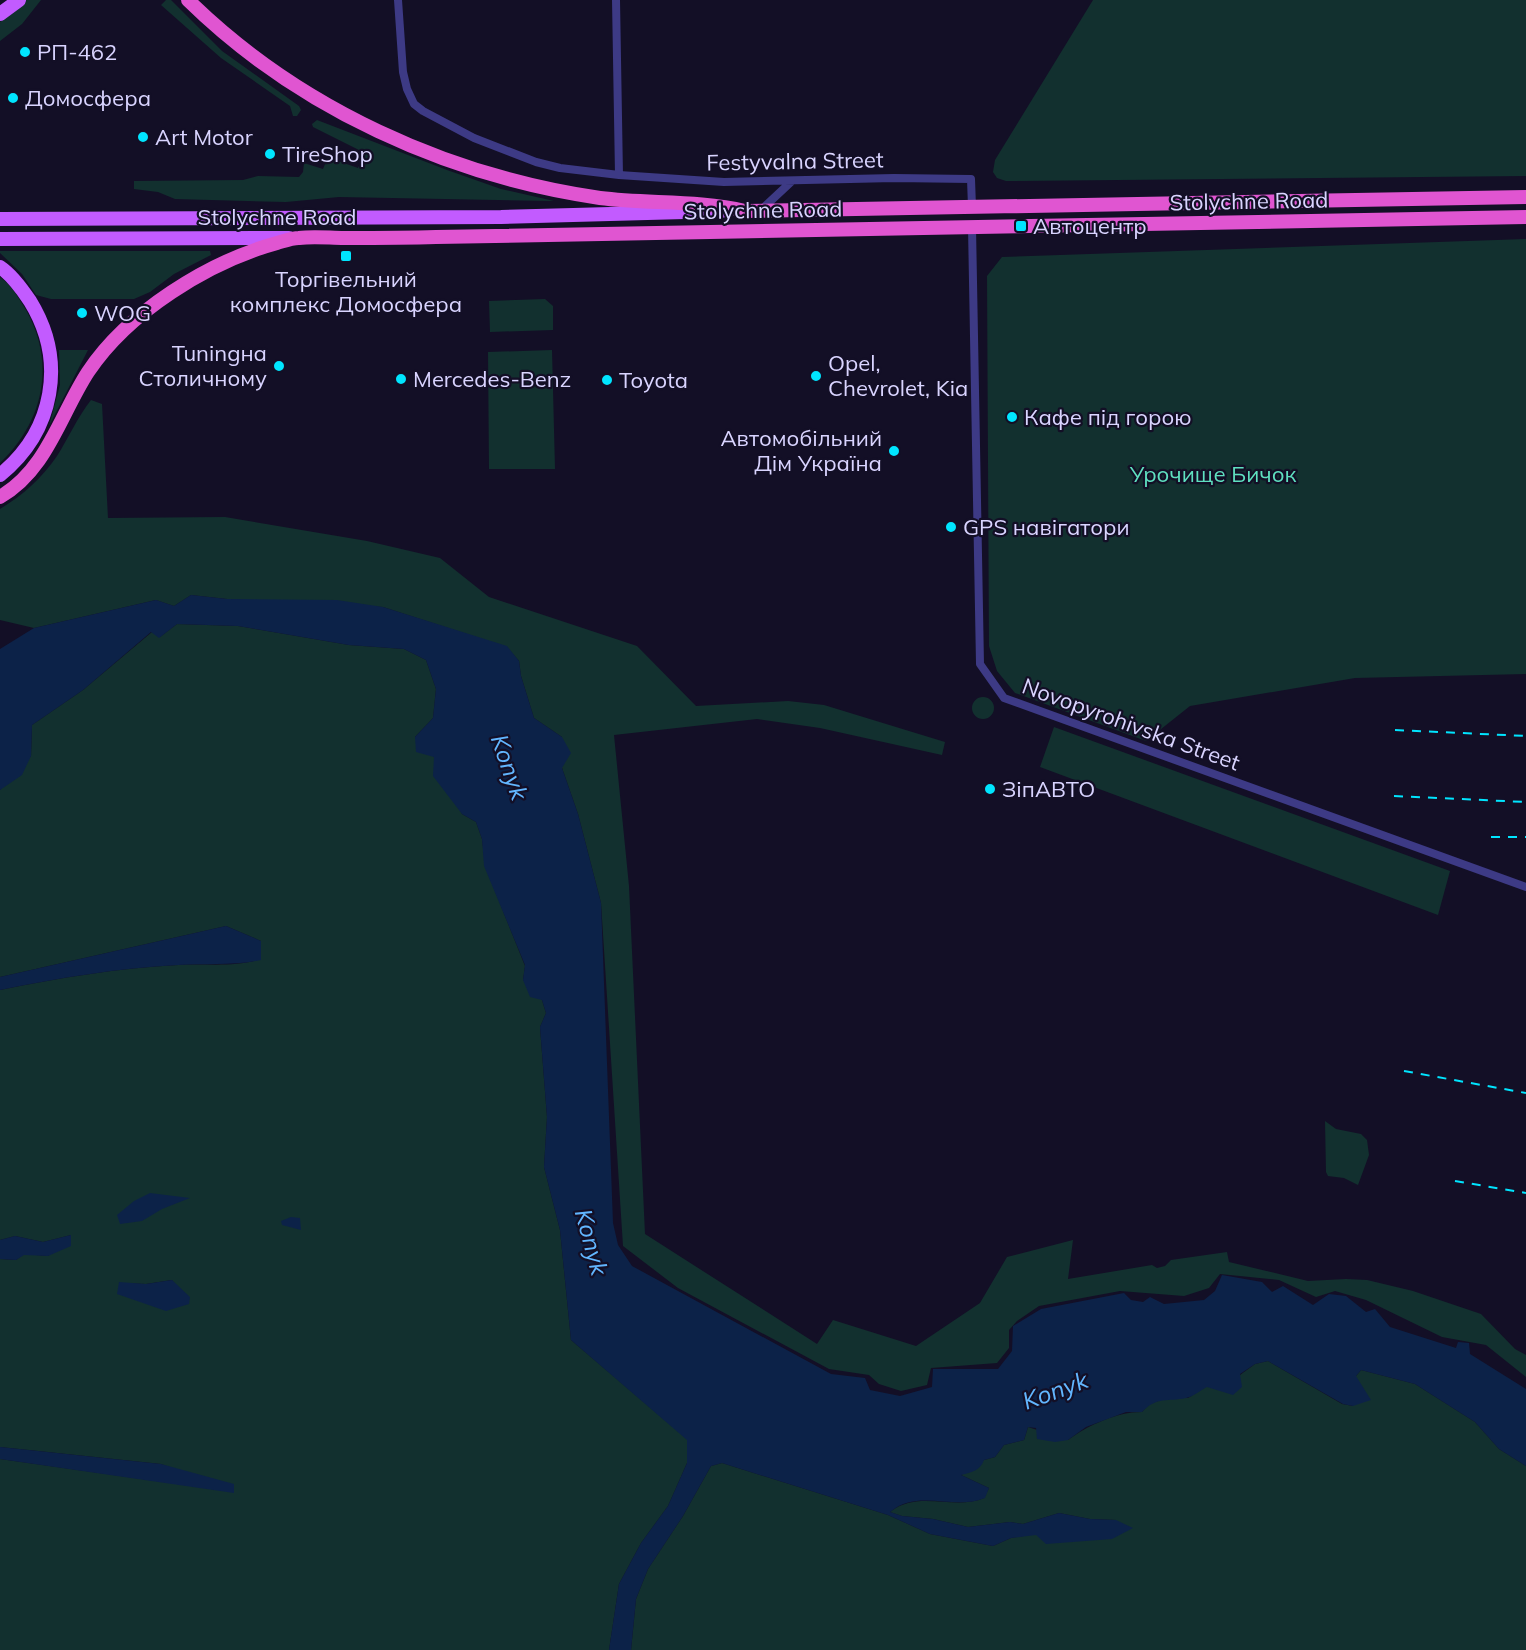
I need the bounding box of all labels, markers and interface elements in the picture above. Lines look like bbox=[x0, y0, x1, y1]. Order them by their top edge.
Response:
place label: РП-462 bbox=[37, 38, 117, 66]
marker: РП-462 bbox=[18, 45, 32, 59]
place label: Домосфера bbox=[25, 84, 151, 112]
marker: Домосфера bbox=[6, 91, 20, 105]
place label: Art Motor bbox=[155, 123, 253, 151]
marker: Art Motor bbox=[136, 130, 150, 144]
place label: TireShop bbox=[282, 140, 373, 168]
street label: Festyvalna Street bbox=[706, 145, 884, 177]
marker: TireShop bbox=[263, 147, 277, 161]
street label: Stolychne Road bbox=[1169, 186, 1329, 216]
street label: Stolychne Road bbox=[683, 195, 843, 225]
street label: Stolychne Road bbox=[198, 203, 356, 231]
place label: Автоцентр bbox=[1033, 212, 1147, 240]
marker: Автоцентр bbox=[1014, 219, 1028, 233]
marker: Торгівельний комплекс Домосфера bbox=[339, 249, 353, 263]
place label: Торгівельний комплекс Домосфера bbox=[230, 265, 462, 318]
place label: WOG bbox=[94, 299, 151, 327]
marker: WOG bbox=[75, 306, 89, 320]
place label: Tuningна Столичному bbox=[138, 339, 267, 392]
place label: Opel, Chevrolet, Kia bbox=[828, 349, 968, 402]
marker: Tuningна Столичному bbox=[272, 359, 286, 373]
place label: Mercedes-Benz bbox=[413, 365, 571, 393]
place label: Toyota bbox=[619, 366, 688, 394]
marker: Opel, Chevrolet, Kia bbox=[809, 369, 823, 383]
marker: Mercedes-Benz bbox=[394, 372, 408, 386]
marker: Toyota bbox=[600, 373, 614, 387]
place label: Кафе під горою bbox=[1024, 403, 1192, 431]
marker: Кафе під горою bbox=[1005, 410, 1019, 424]
place label: Автомобільний Дім Україна bbox=[720, 424, 882, 477]
marker: Автомобільний Дім Україна bbox=[887, 444, 901, 458]
park label: Урочище Бичок bbox=[1129, 460, 1296, 488]
place label: GPS навігатори bbox=[963, 513, 1130, 541]
marker: GPS навігатори bbox=[944, 520, 958, 534]
street label: Novopyrohivska Street bbox=[1018, 672, 1244, 777]
water label: Konyk bbox=[485, 730, 535, 804]
place label: ЗіпАВТО bbox=[1002, 775, 1095, 803]
marker: ЗіпАВТО bbox=[983, 782, 997, 796]
water label: Konyk bbox=[569, 1205, 615, 1279]
water label: Konyk bbox=[1018, 1364, 1093, 1416]

